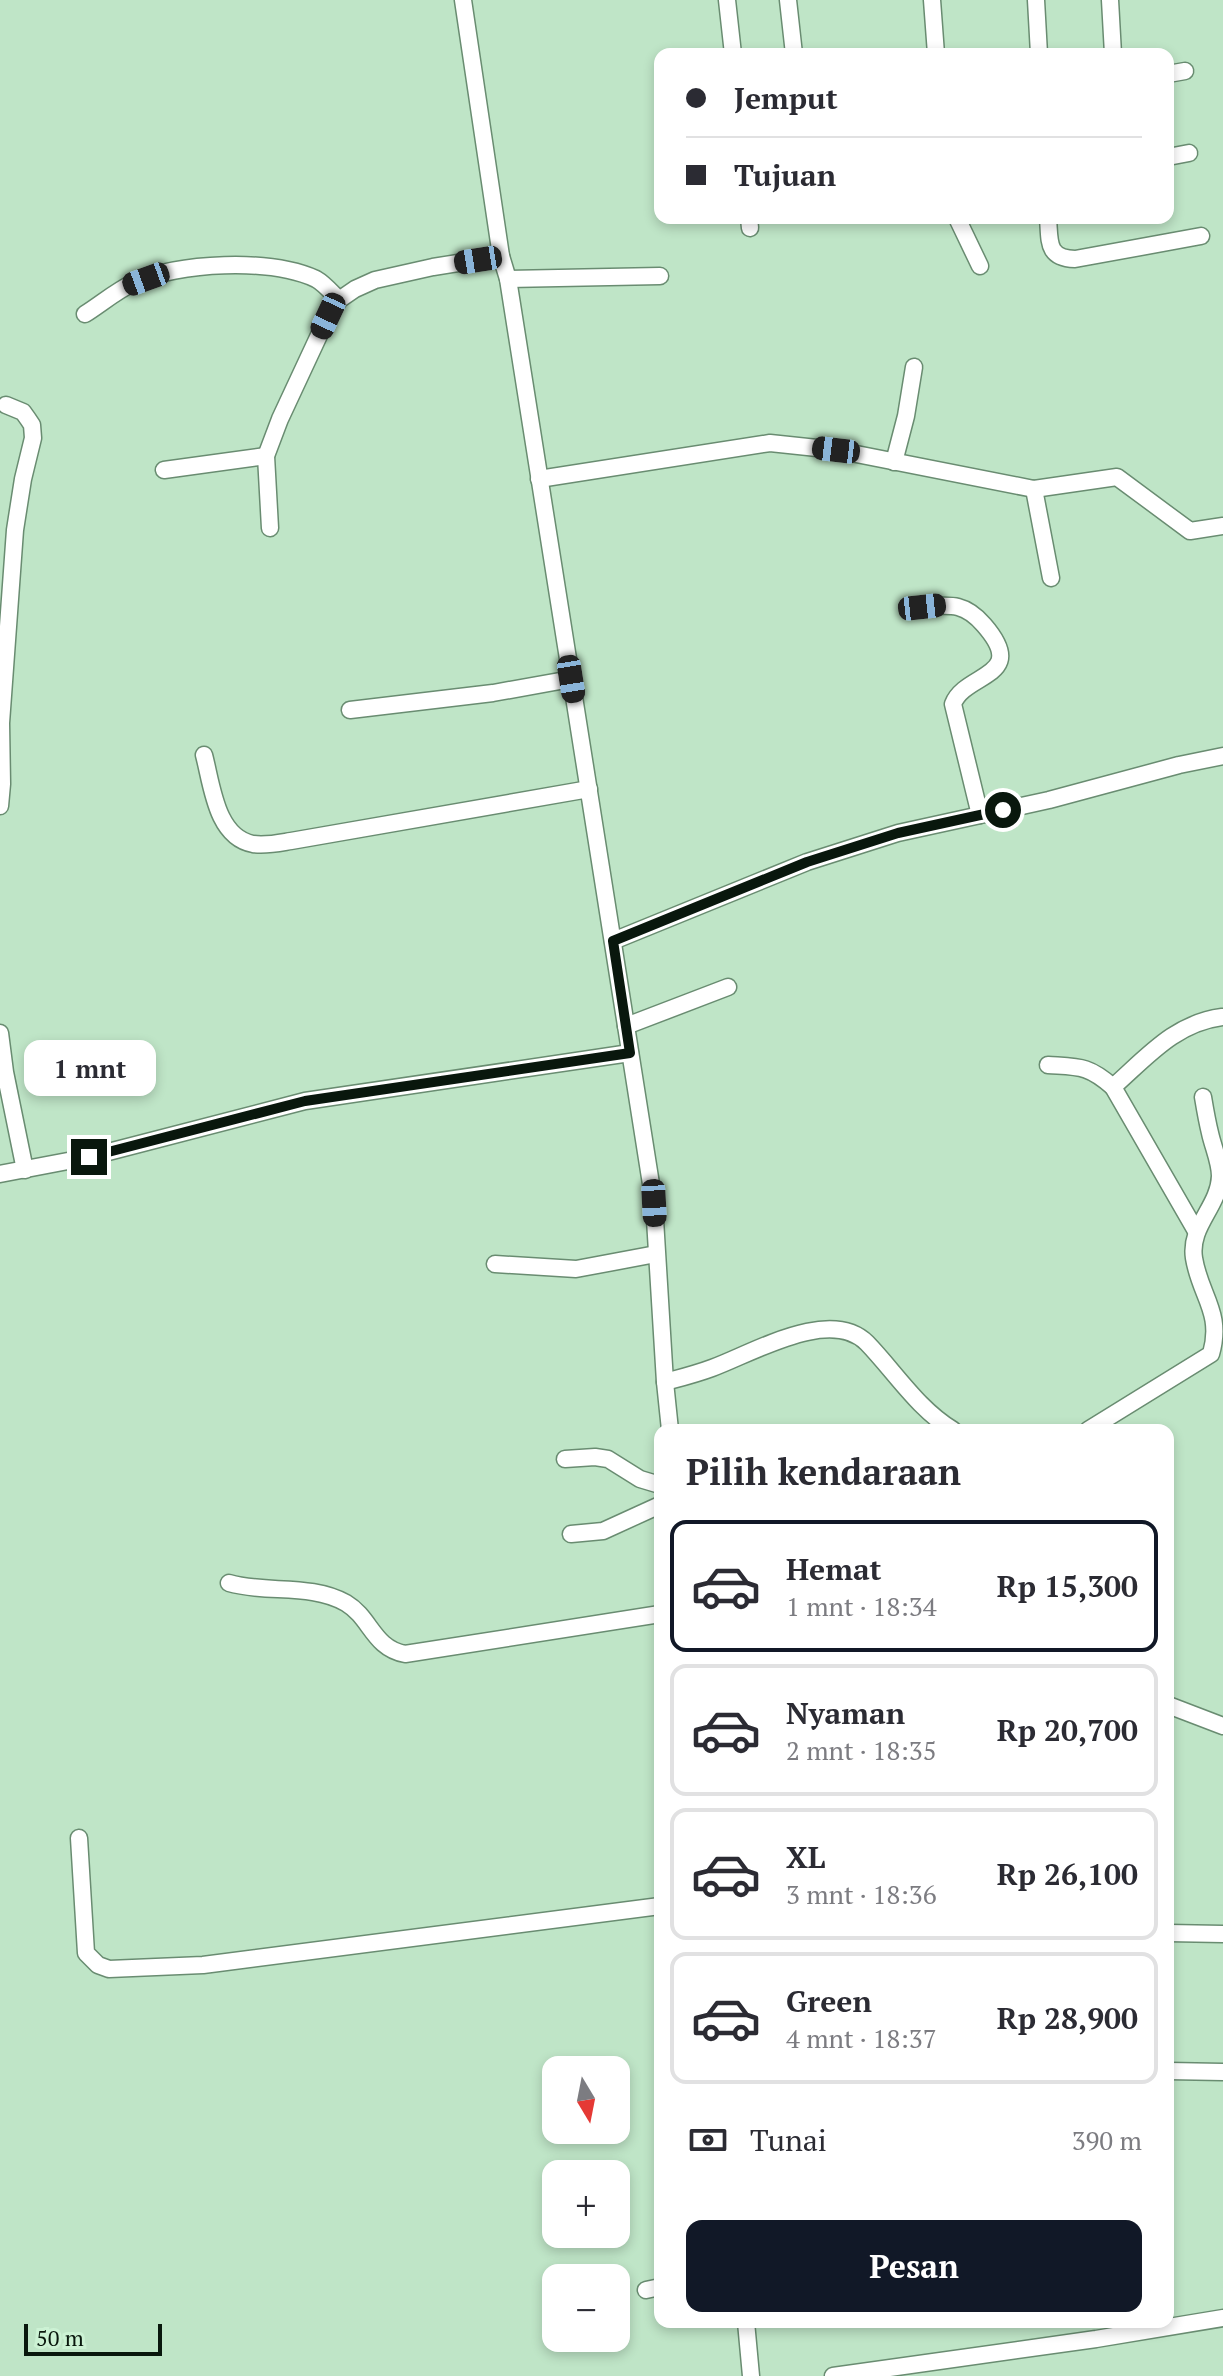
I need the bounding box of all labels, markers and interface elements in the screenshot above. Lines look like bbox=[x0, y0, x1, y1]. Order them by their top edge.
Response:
text: Jemput bbox=[734, 78, 838, 118]
text: Tujuan bbox=[734, 155, 836, 195]
car bbox=[452, 244, 504, 276]
car bbox=[119, 260, 173, 298]
car bbox=[307, 289, 349, 343]
car bbox=[811, 435, 861, 465]
car bbox=[897, 593, 947, 621]
car bbox=[555, 653, 587, 705]
route start bbox=[985, 792, 1021, 828]
callout: 1 mnt bbox=[23, 1041, 155, 1097]
text: 1 mnt bbox=[54, 1051, 126, 1085]
route end bbox=[71, 1139, 107, 1175]
car bbox=[641, 1178, 667, 1228]
text: Pilih kendaraan bbox=[686, 1448, 961, 1495]
text: Hemat bbox=[786, 1549, 882, 1589]
icon: car bbox=[690, 1550, 762, 1622]
text: Rp 15,300 bbox=[997, 1566, 1138, 1606]
text: 1 mnt · 18:34 bbox=[786, 1589, 937, 1623]
text: Nyaman bbox=[786, 1693, 905, 1733]
icon: car bbox=[690, 1694, 762, 1766]
text: Rp 20,700 bbox=[997, 1710, 1138, 1750]
text: 2 mnt · 18:35 bbox=[786, 1733, 937, 1767]
text: XL bbox=[786, 1837, 825, 1877]
icon: car bbox=[690, 1838, 762, 1910]
text: Rp 26,100 bbox=[997, 1854, 1138, 1894]
text: 3 mnt · 18:36 bbox=[786, 1877, 937, 1911]
text: Green bbox=[786, 1981, 872, 2021]
icon: car bbox=[690, 1982, 762, 2054]
text: Rp 28,900 bbox=[997, 1998, 1138, 2038]
text: 4 mnt · 18:37 bbox=[786, 2021, 937, 2055]
north arrow bbox=[542, 2056, 630, 2144]
map controls bbox=[542, 2056, 630, 2352]
icon: cash bbox=[686, 2118, 730, 2162]
text: Tunai bbox=[750, 2120, 827, 2160]
text: 390 m bbox=[1072, 2123, 1142, 2157]
button: + bbox=[542, 2160, 630, 2248]
button: Pesan bbox=[686, 2220, 1142, 2312]
button: − bbox=[542, 2264, 630, 2352]
scale bar bbox=[24, 2320, 162, 2356]
text: 50 m bbox=[36, 2323, 84, 2352]

